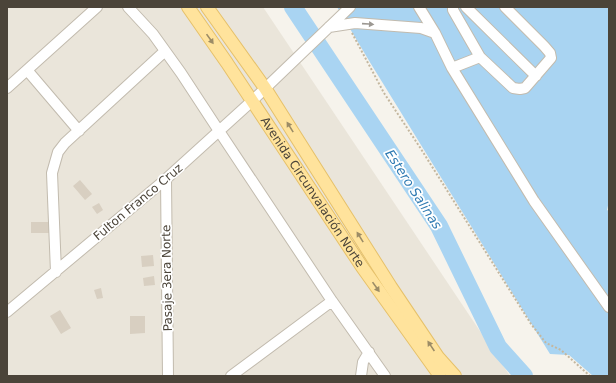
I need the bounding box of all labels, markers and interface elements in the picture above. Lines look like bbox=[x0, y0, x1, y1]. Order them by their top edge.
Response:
one-way arrow bbox=[362, 20, 374, 27]
one-way arrow bbox=[206, 34, 214, 44]
street label: Avenida Circunvalación Norte bbox=[258, 114, 367, 270]
one-way arrow bbox=[286, 122, 294, 132]
water label: Estero Salinas bbox=[382, 147, 445, 232]
street label: Fulton Franco Cruz bbox=[91, 161, 185, 243]
street label: Pasaje 3era Norte bbox=[159, 225, 175, 331]
one-way arrow bbox=[356, 231, 363, 243]
one-way arrow bbox=[372, 281, 380, 292]
one-way arrow bbox=[427, 341, 435, 351]

